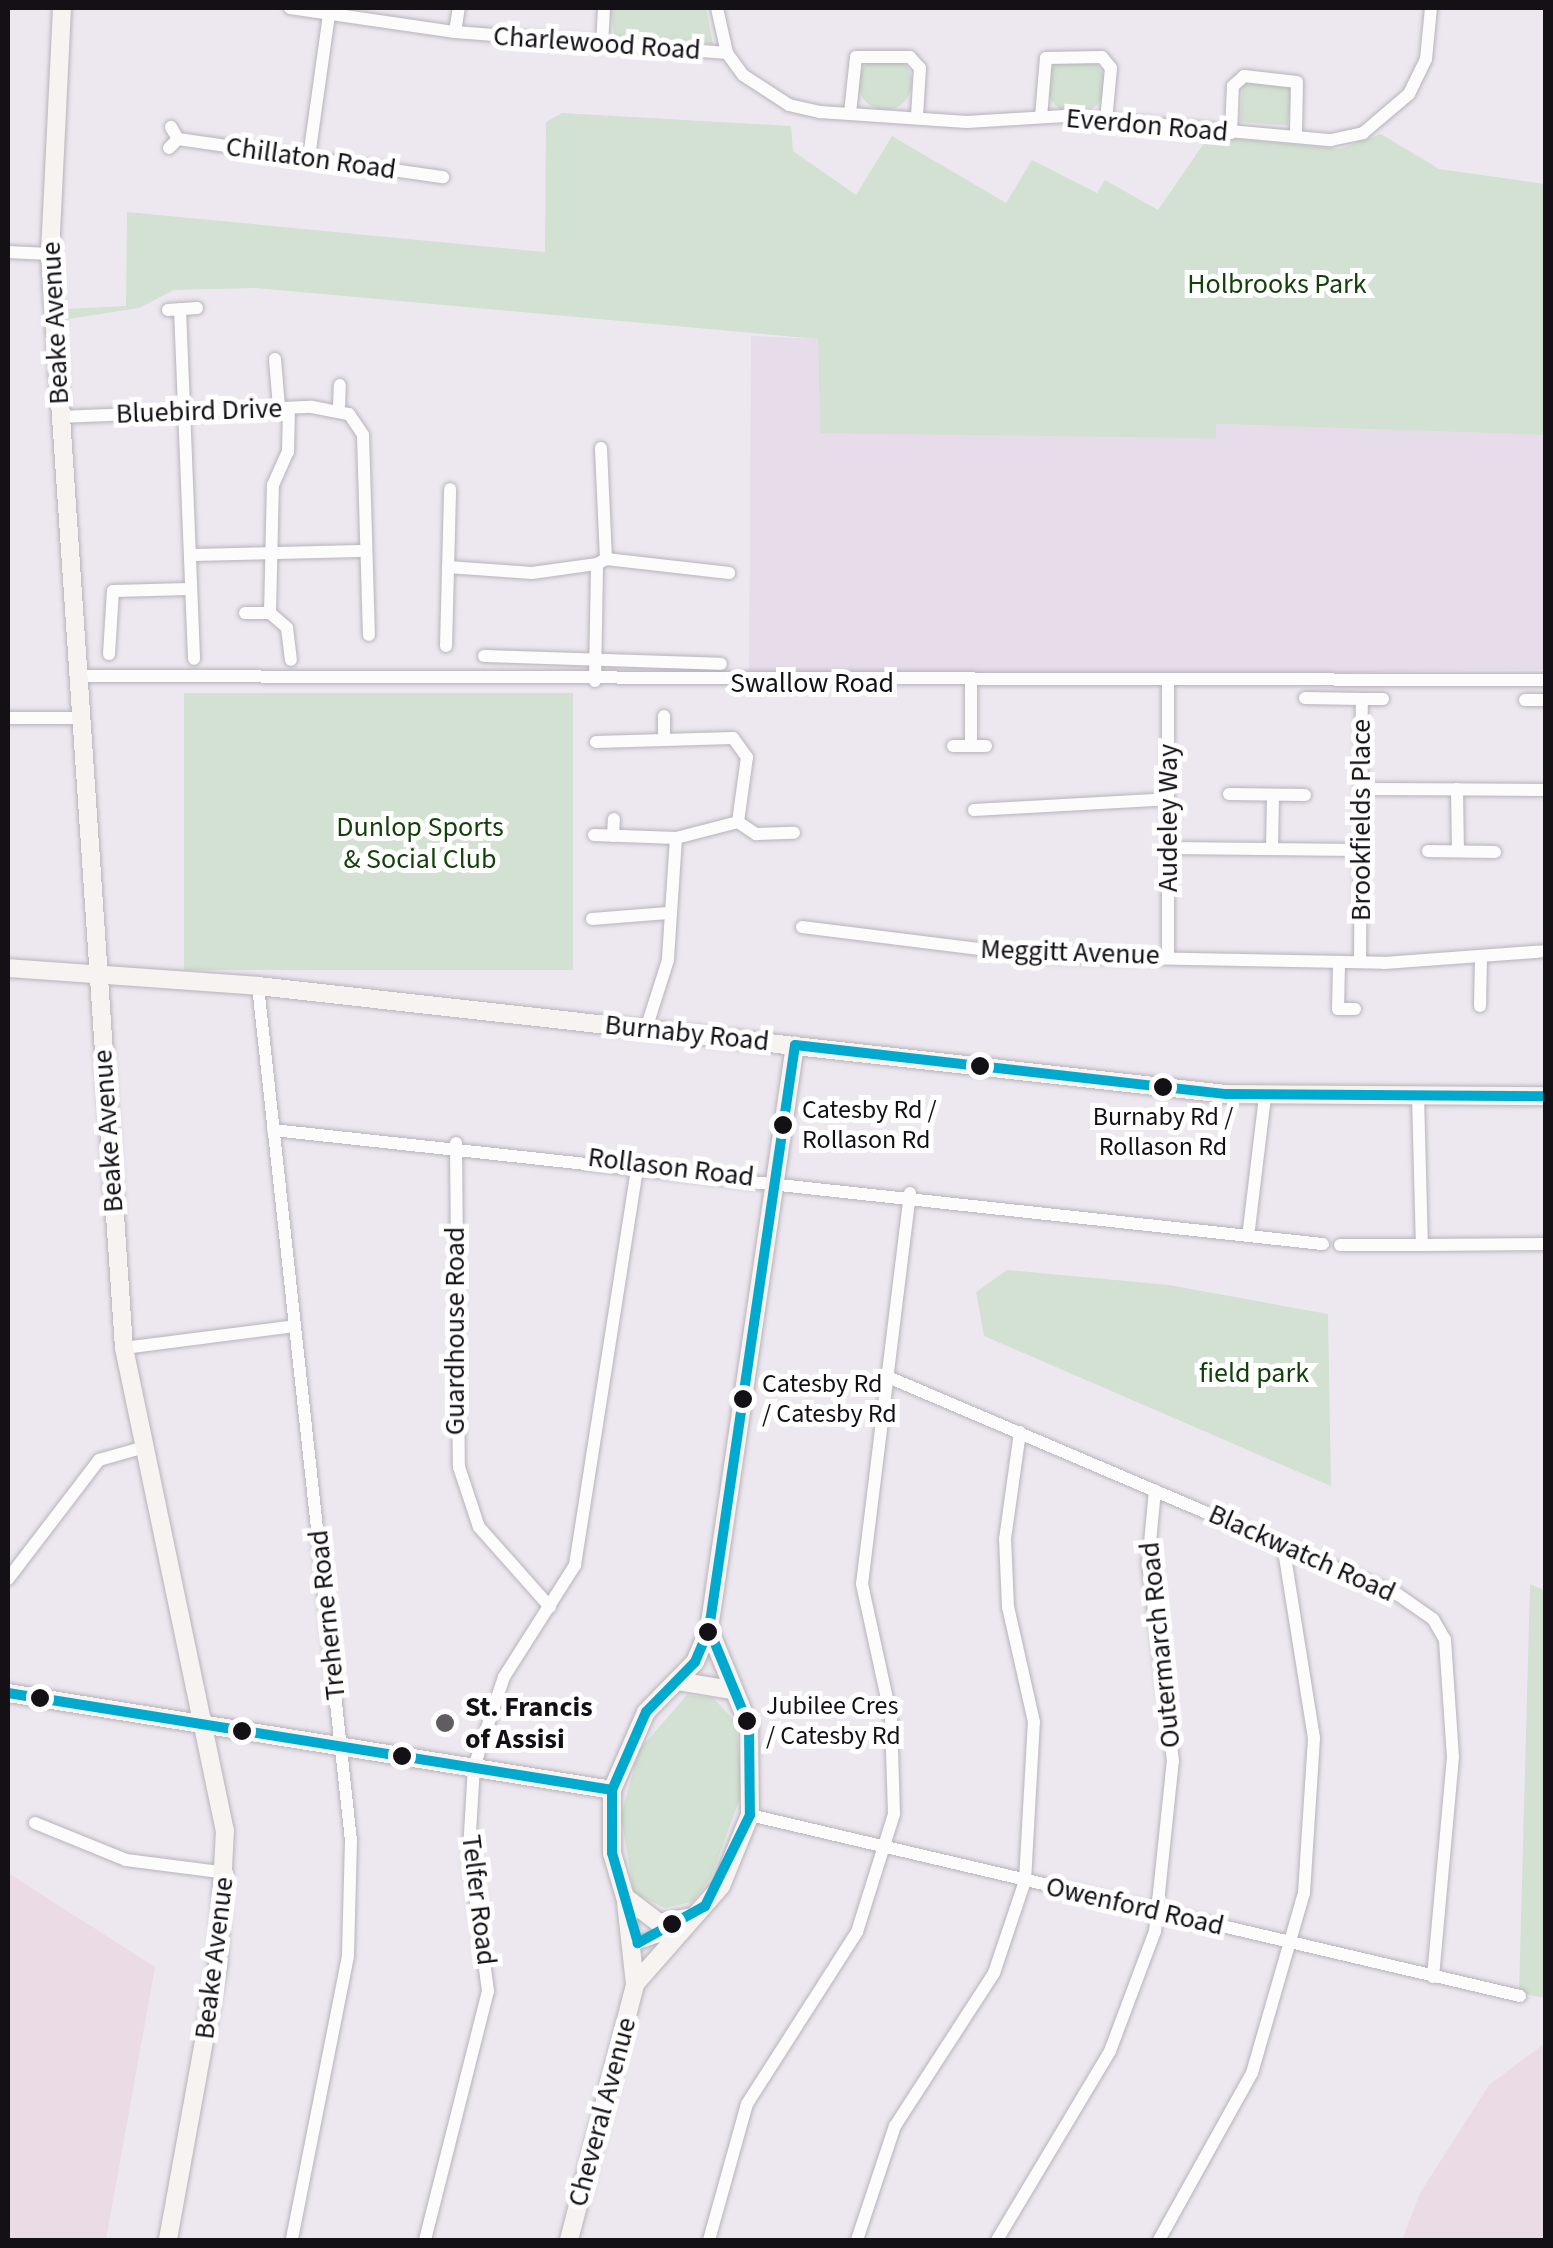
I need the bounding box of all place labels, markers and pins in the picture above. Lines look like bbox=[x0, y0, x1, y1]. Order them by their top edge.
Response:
unlabelled marker bbox=[970, 1056, 990, 1076]
marker: Burnaby Rd / Rollason Rd bbox=[1153, 1077, 1173, 1097]
place label: Catesby Rd / Rollason Rd bbox=[802, 1094, 937, 1156]
place label: Burnaby Rd / Rollason Rd bbox=[1093, 1101, 1233, 1162]
marker: Catesby Rd / Rollason Rd bbox=[773, 1115, 793, 1135]
place label: Catesby Rd / Catesby Rd bbox=[762, 1368, 897, 1430]
marker: Catesby Rd / Catesby Rd bbox=[733, 1389, 753, 1409]
unlabelled marker bbox=[698, 1622, 718, 1642]
unlabelled marker bbox=[30, 1688, 50, 1708]
place label: St. Francis of Assisi bbox=[465, 1690, 593, 1756]
place label: Jubilee Cres / Catesby Rd bbox=[766, 1690, 901, 1752]
marker: Jubilee Cres / Catesby Rd bbox=[737, 1711, 757, 1731]
marker: St. Francis of Assisi bbox=[434, 1712, 456, 1734]
unlabelled marker bbox=[232, 1721, 252, 1741]
unlabelled marker bbox=[392, 1746, 412, 1766]
unlabelled marker bbox=[662, 1914, 682, 1934]

